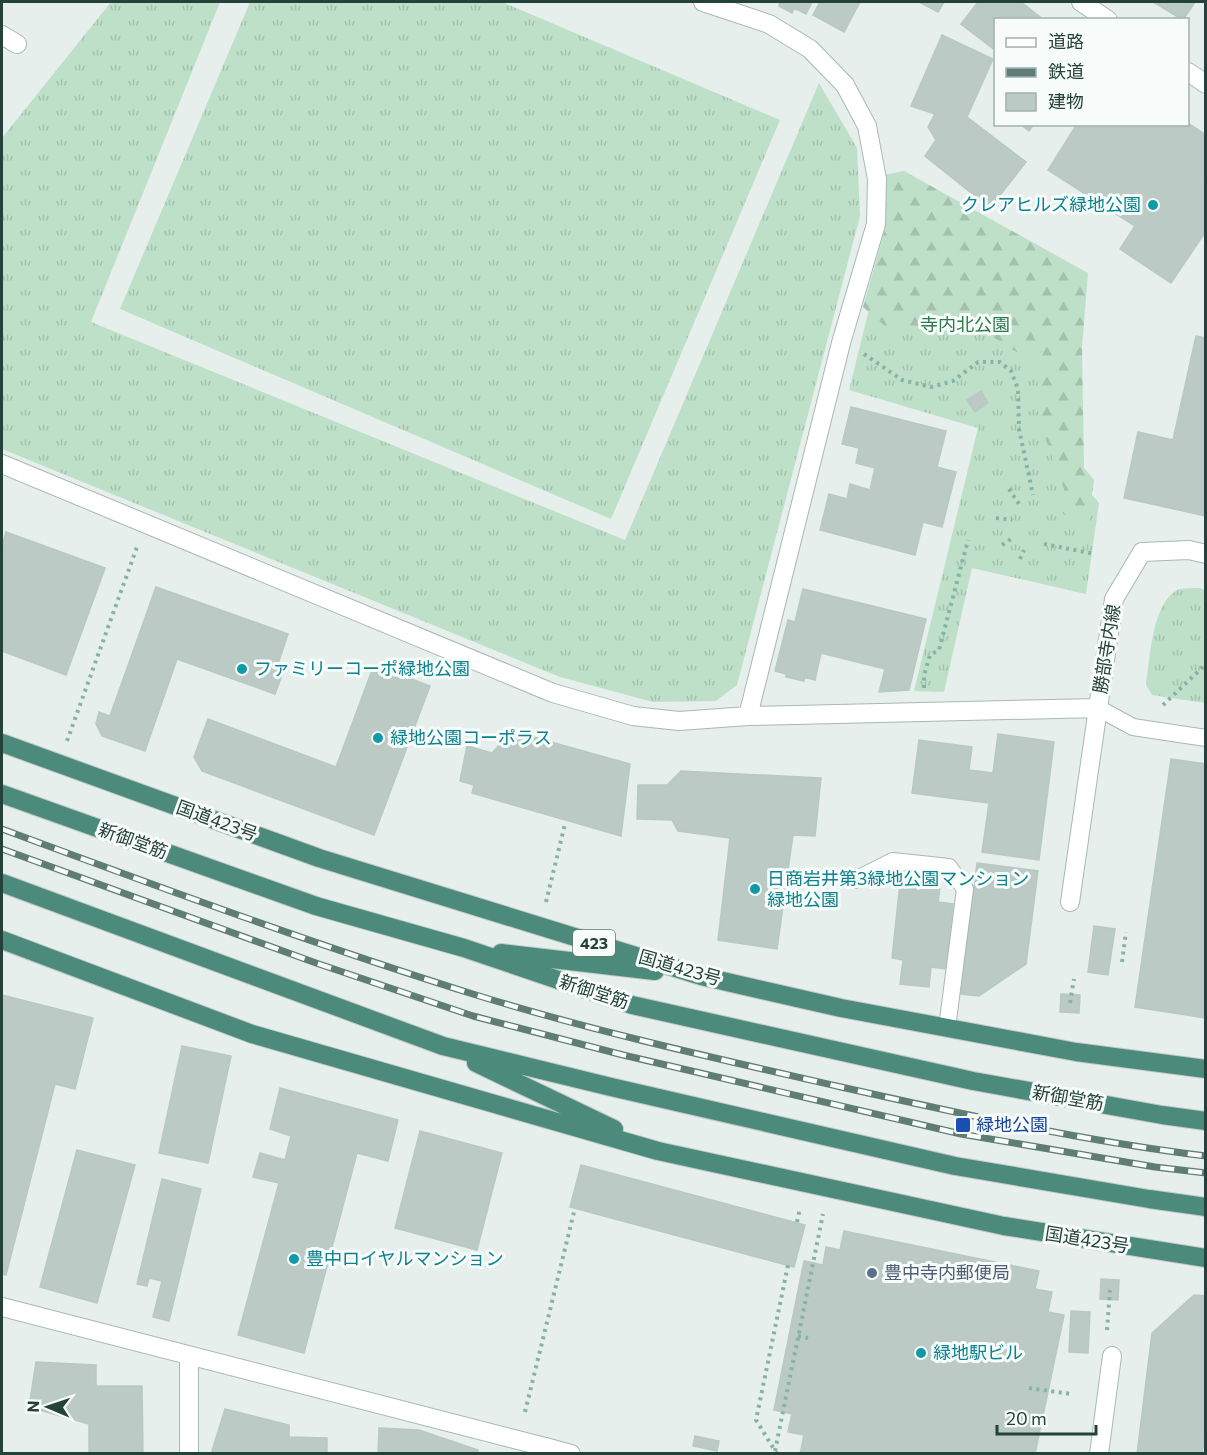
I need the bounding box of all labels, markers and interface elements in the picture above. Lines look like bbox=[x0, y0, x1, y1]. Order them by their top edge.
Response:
legend bbox=[994, 18, 1189, 126]
text: 道路 bbox=[1048, 30, 1084, 52]
text: 鉄道 bbox=[1048, 60, 1084, 82]
text: 建物 bbox=[1048, 90, 1084, 112]
place label: クレアヒルズ緑地公園 bbox=[961, 193, 1141, 215]
marker: クレアヒルズ緑地公園 bbox=[1146, 198, 1160, 212]
park label: 寺内北公園 bbox=[920, 313, 1010, 335]
street label: 勝部寺内線 bbox=[1088, 603, 1124, 695]
place label: ファミリーコーポ緑地公園 bbox=[254, 657, 470, 679]
marker: ファミリーコーポ緑地公園 bbox=[235, 662, 249, 676]
place label: 緑地公園コーポラス bbox=[390, 726, 552, 748]
marker: 緑地公園コーポラス bbox=[371, 731, 385, 745]
street label: 国道423号 bbox=[174, 795, 261, 845]
street label: 新御堂筋 bbox=[96, 817, 171, 863]
place label: 日商岩井第3緑地公園マンション 緑地公園 bbox=[767, 867, 1029, 910]
marker: 日商岩井第3緑地公園マンション 緑地公園 bbox=[748, 882, 762, 896]
road number: 423 bbox=[573, 930, 615, 956]
street label: 国道423号 bbox=[636, 945, 724, 989]
street label: 新御堂筋 bbox=[557, 969, 632, 1013]
street label: 新御堂筋 bbox=[1031, 1080, 1106, 1114]
place label: 緑地公園 bbox=[976, 1113, 1048, 1135]
marker: 緑地公園 bbox=[954, 1116, 972, 1134]
street label: 国道423号 bbox=[1044, 1222, 1131, 1257]
place label: 豊中ロイヤルマンション bbox=[306, 1247, 503, 1269]
marker: 豊中ロイヤルマンション bbox=[287, 1252, 301, 1266]
place label: 豊中寺内郵便局 bbox=[884, 1261, 1010, 1283]
marker: 豊中寺内郵便局 bbox=[865, 1266, 879, 1280]
place label: 緑地駅ビル bbox=[933, 1341, 1023, 1363]
marker: 緑地駅ビル bbox=[914, 1346, 928, 1360]
north arrow bbox=[18, 1377, 78, 1437]
scale bar bbox=[997, 1398, 1096, 1436]
text: N bbox=[23, 1400, 42, 1413]
text: 20 m bbox=[1006, 1407, 1047, 1429]

